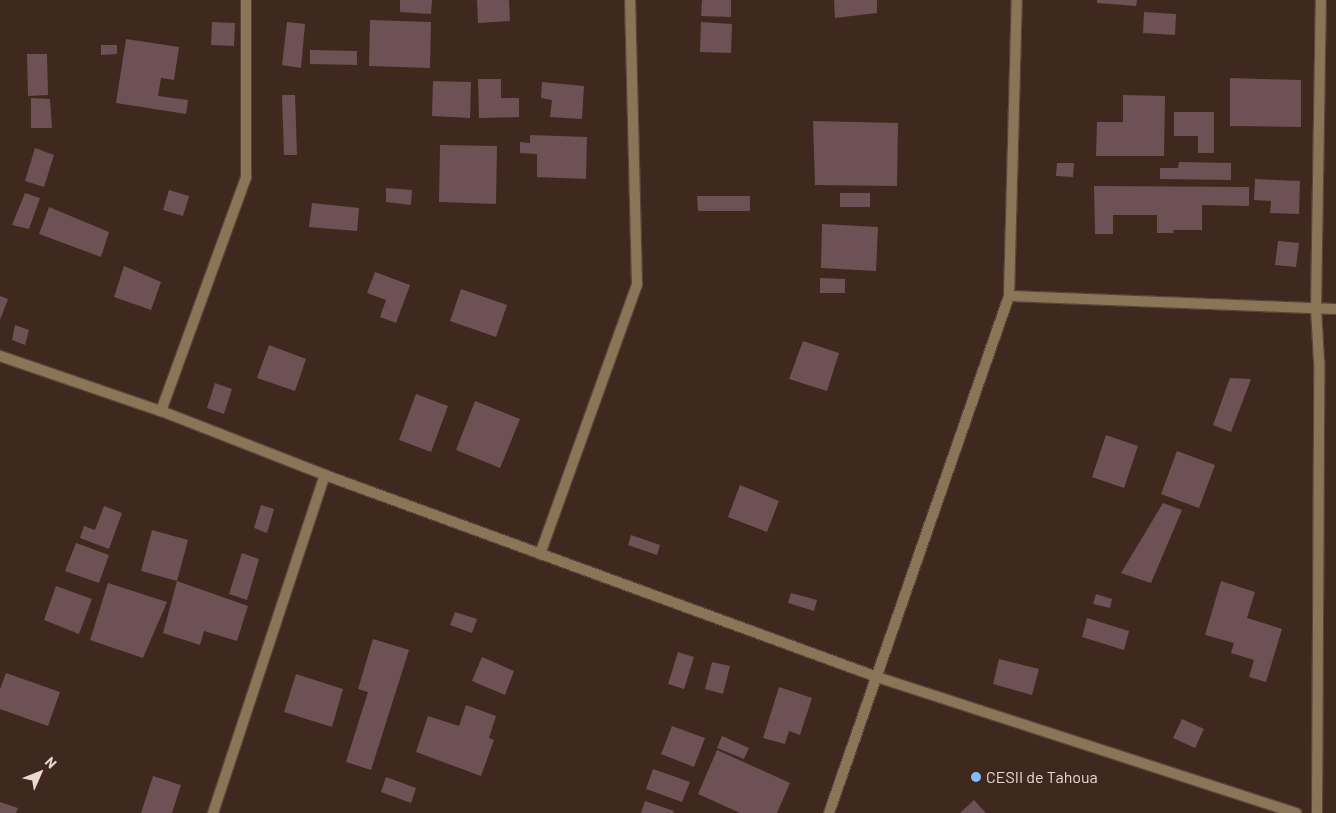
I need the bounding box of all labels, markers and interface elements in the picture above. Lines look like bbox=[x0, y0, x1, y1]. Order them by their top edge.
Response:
north arrow bbox=[15, 748, 65, 798]
text: N bbox=[42, 753, 60, 771]
place label: CESII de Tahoua bbox=[986, 767, 1098, 787]
marker: CESII de Tahoua bbox=[970, 771, 982, 783]

